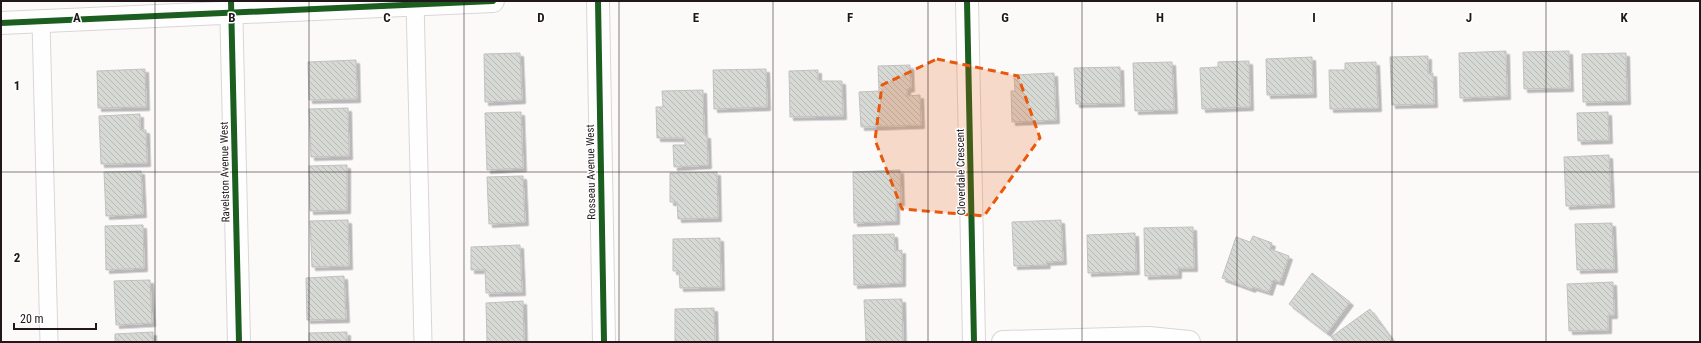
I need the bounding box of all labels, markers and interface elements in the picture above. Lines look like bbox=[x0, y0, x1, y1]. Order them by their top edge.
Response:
text: A bbox=[73, 10, 81, 25]
text: B bbox=[228, 10, 236, 25]
text: C bbox=[383, 10, 391, 25]
text: D bbox=[537, 10, 545, 25]
text: E bbox=[693, 10, 700, 25]
text: F bbox=[847, 10, 853, 25]
text: G bbox=[1001, 10, 1009, 25]
text: H bbox=[1156, 10, 1164, 25]
text: I bbox=[1312, 10, 1316, 25]
text: J bbox=[1466, 10, 1472, 25]
text: K bbox=[1620, 10, 1628, 25]
text: 1 bbox=[14, 78, 20, 93]
street label: Ravelston Avenue West bbox=[218, 122, 232, 222]
street label: Rosseau Avenue West bbox=[584, 124, 598, 220]
street label: Cloverdale Crescent bbox=[954, 129, 968, 215]
text: 2 bbox=[14, 250, 21, 265]
scale bar bbox=[14, 305, 96, 331]
text: 20 m bbox=[20, 312, 44, 326]

